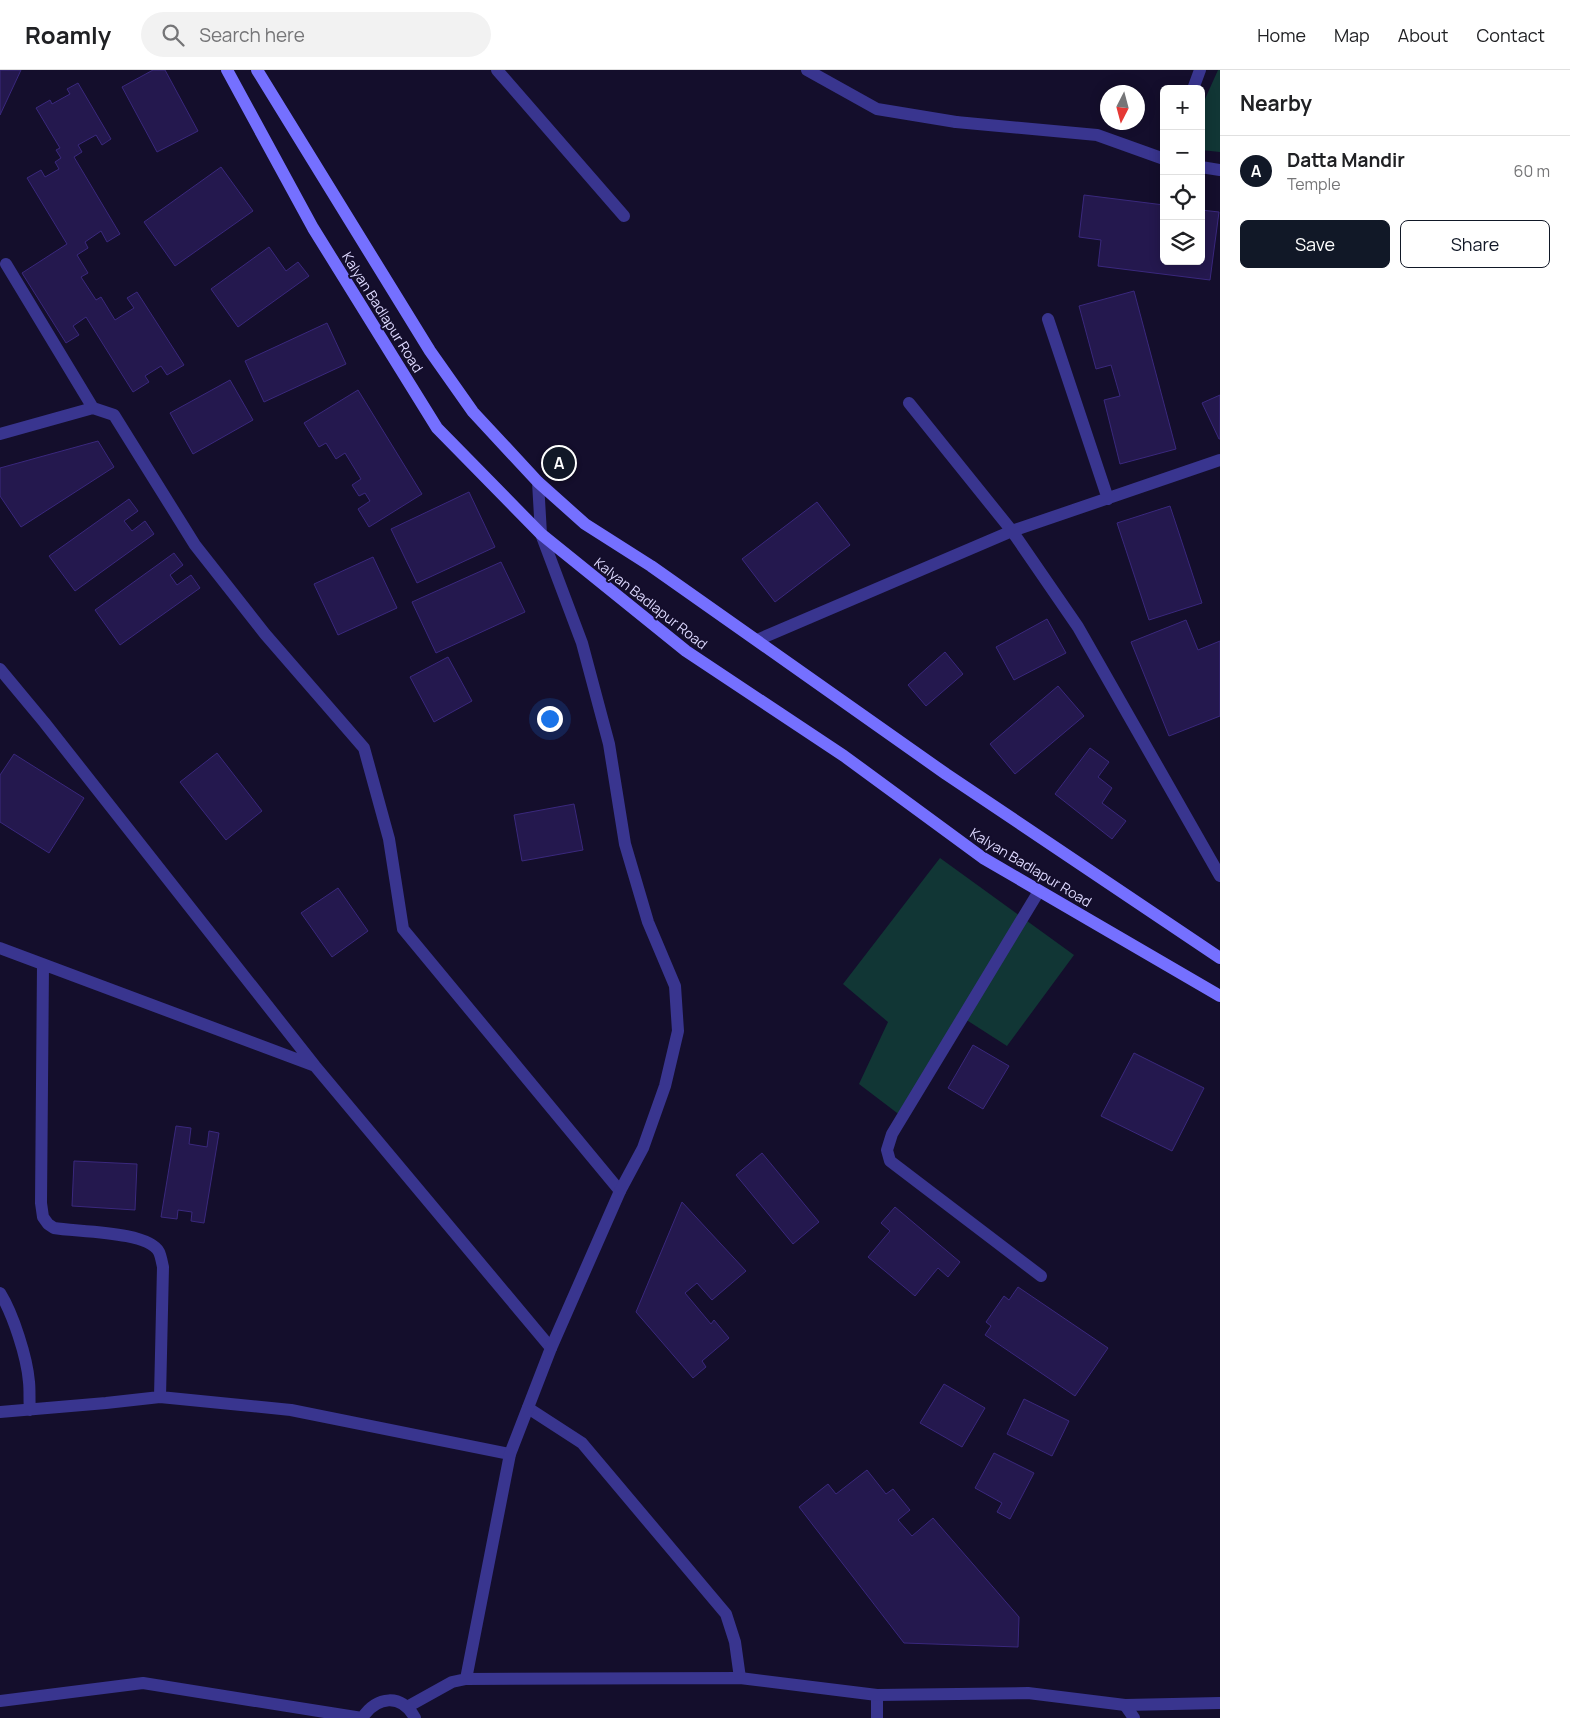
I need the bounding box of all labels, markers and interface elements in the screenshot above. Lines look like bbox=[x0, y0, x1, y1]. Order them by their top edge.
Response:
search box bbox=[141, 12, 491, 57]
text: Roamly bbox=[25, 18, 111, 51]
icon: search bbox=[159, 21, 187, 49]
text: Search here bbox=[199, 22, 305, 48]
text: Home bbox=[1257, 23, 1306, 47]
text: Map bbox=[1334, 23, 1370, 47]
text: About bbox=[1398, 23, 1448, 47]
text: Contact bbox=[1476, 23, 1545, 47]
north arrow bbox=[1100, 85, 1145, 130]
map controls bbox=[1160, 85, 1205, 265]
button: + bbox=[1160, 85, 1205, 130]
text: Nearby bbox=[1240, 89, 1312, 117]
button: − bbox=[1160, 130, 1205, 175]
text: Datta Mandir bbox=[1287, 147, 1405, 173]
text: A bbox=[1251, 160, 1261, 182]
text: 60 m bbox=[1514, 160, 1550, 182]
text: Temple bbox=[1287, 173, 1341, 195]
button: locate bbox=[1160, 175, 1205, 220]
button: layers bbox=[1160, 220, 1205, 265]
button: Save bbox=[1240, 220, 1390, 268]
button: Share bbox=[1400, 220, 1550, 268]
street label: Kalyan Badlapur Road bbox=[338, 248, 428, 376]
pin: A bbox=[543, 444, 575, 482]
street label: Kalyan Badlapur Road bbox=[591, 553, 711, 653]
your location bbox=[537, 706, 563, 732]
street label: Kalyan Badlapur Road bbox=[967, 823, 1095, 911]

